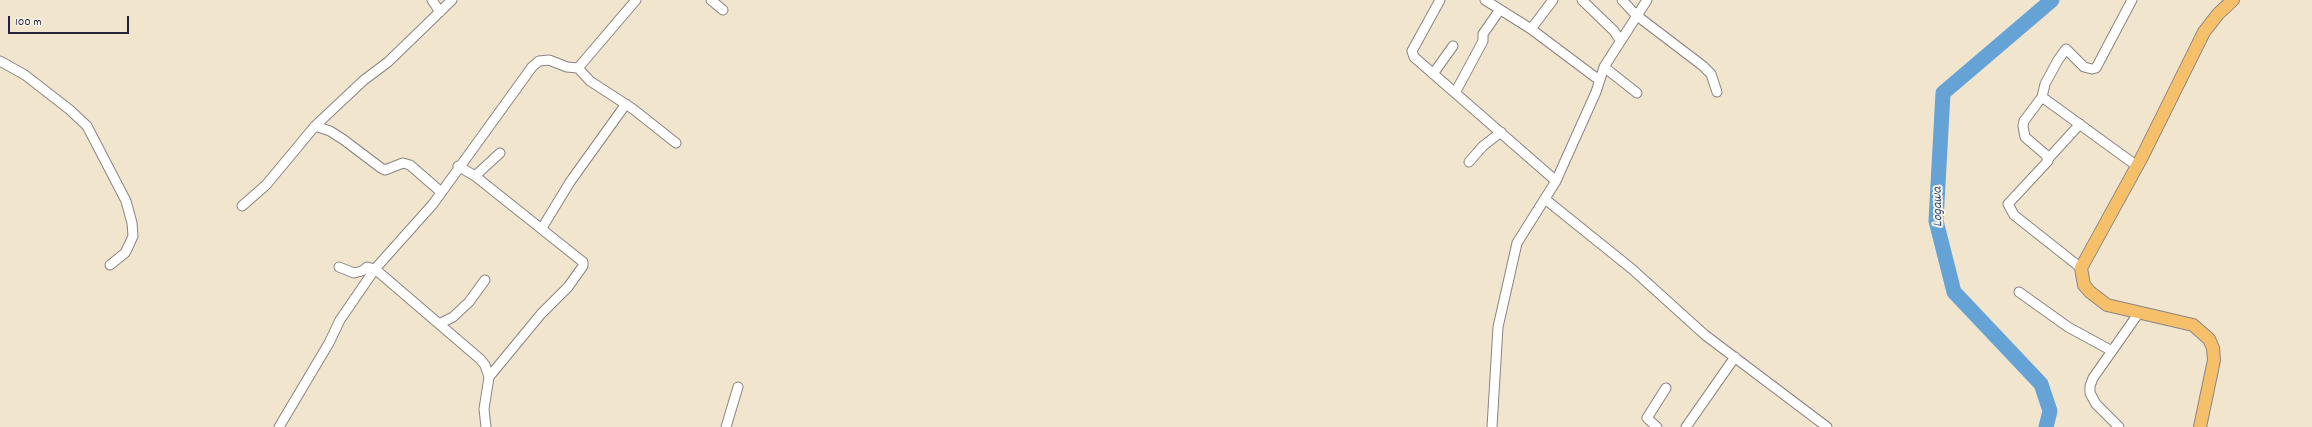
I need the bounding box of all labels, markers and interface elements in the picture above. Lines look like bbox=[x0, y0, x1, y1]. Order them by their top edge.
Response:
scale bar bbox=[10, 8, 131, 34]
text: 100 m bbox=[15, 14, 42, 31]
water label: Logawa bbox=[1930, 187, 1948, 227]

